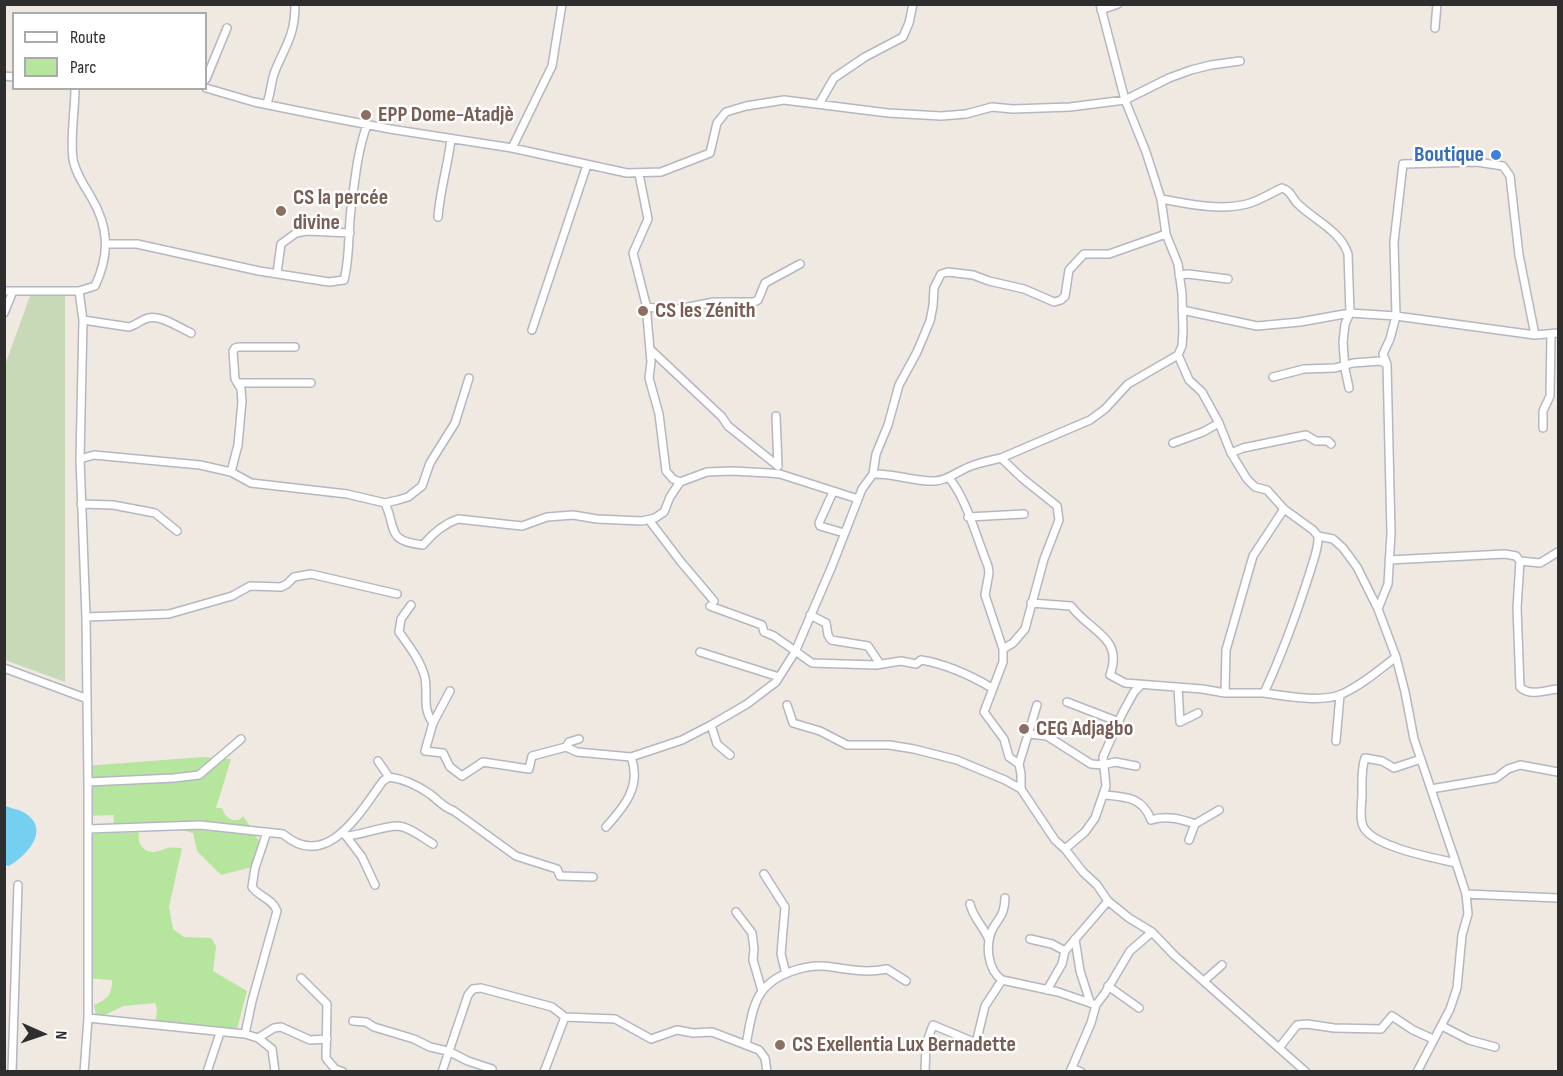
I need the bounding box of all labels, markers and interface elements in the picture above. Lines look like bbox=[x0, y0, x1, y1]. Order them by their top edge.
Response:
legend bbox=[12, 12, 207, 90]
text: Route bbox=[70, 27, 106, 48]
text: Parc bbox=[70, 57, 96, 78]
place label: EPP Dome-Atadjè bbox=[378, 102, 514, 128]
marker: EPP Dome-Atadjè bbox=[359, 108, 373, 122]
place label: Boutique bbox=[1414, 142, 1484, 168]
marker: Boutique bbox=[1489, 148, 1503, 162]
place label: CS la percée divine bbox=[293, 185, 388, 236]
marker: CS la percée divine bbox=[274, 204, 288, 218]
place label: CS les Zénith bbox=[655, 298, 755, 324]
marker: CS les Zénith bbox=[636, 304, 650, 318]
place label: CEG Adjagbo bbox=[1036, 716, 1133, 742]
marker: CEG Adjagbo bbox=[1017, 722, 1031, 736]
north arrow bbox=[12, 1004, 72, 1064]
text: N bbox=[51, 1030, 70, 1040]
place label: CS Exellentia Lux Bernadette bbox=[792, 1032, 1016, 1058]
marker: CS Exellentia Lux Bernadette bbox=[773, 1038, 787, 1052]

